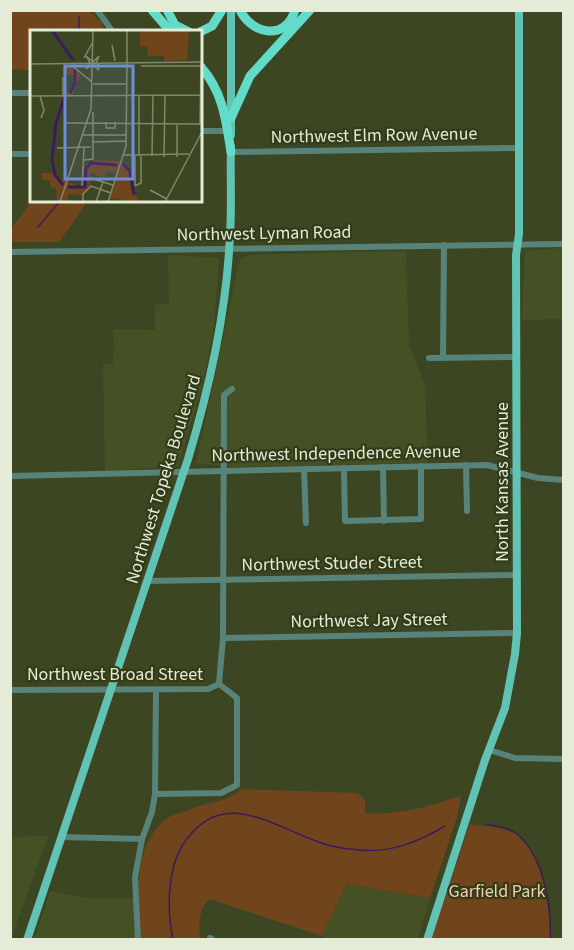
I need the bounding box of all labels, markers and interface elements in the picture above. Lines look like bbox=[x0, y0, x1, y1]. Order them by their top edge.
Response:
inset map bbox=[30, 30, 202, 202]
street label: Northwest Elm Row Avenue bbox=[271, 121, 478, 150]
street label: Northwest Lyman Road bbox=[176, 219, 352, 248]
street label: Northwest Topeka Boulevard bbox=[120, 371, 207, 587]
street label: North Kansas Avenue bbox=[490, 402, 515, 562]
street label: Northwest Independence Avenue bbox=[211, 439, 461, 468]
street label: Northwest Studer Street bbox=[241, 549, 423, 578]
street label: Northwest Jay Street bbox=[290, 607, 448, 634]
street label: Northwest Broad Street bbox=[27, 662, 203, 687]
park label: Garfield Park bbox=[449, 879, 546, 904]

